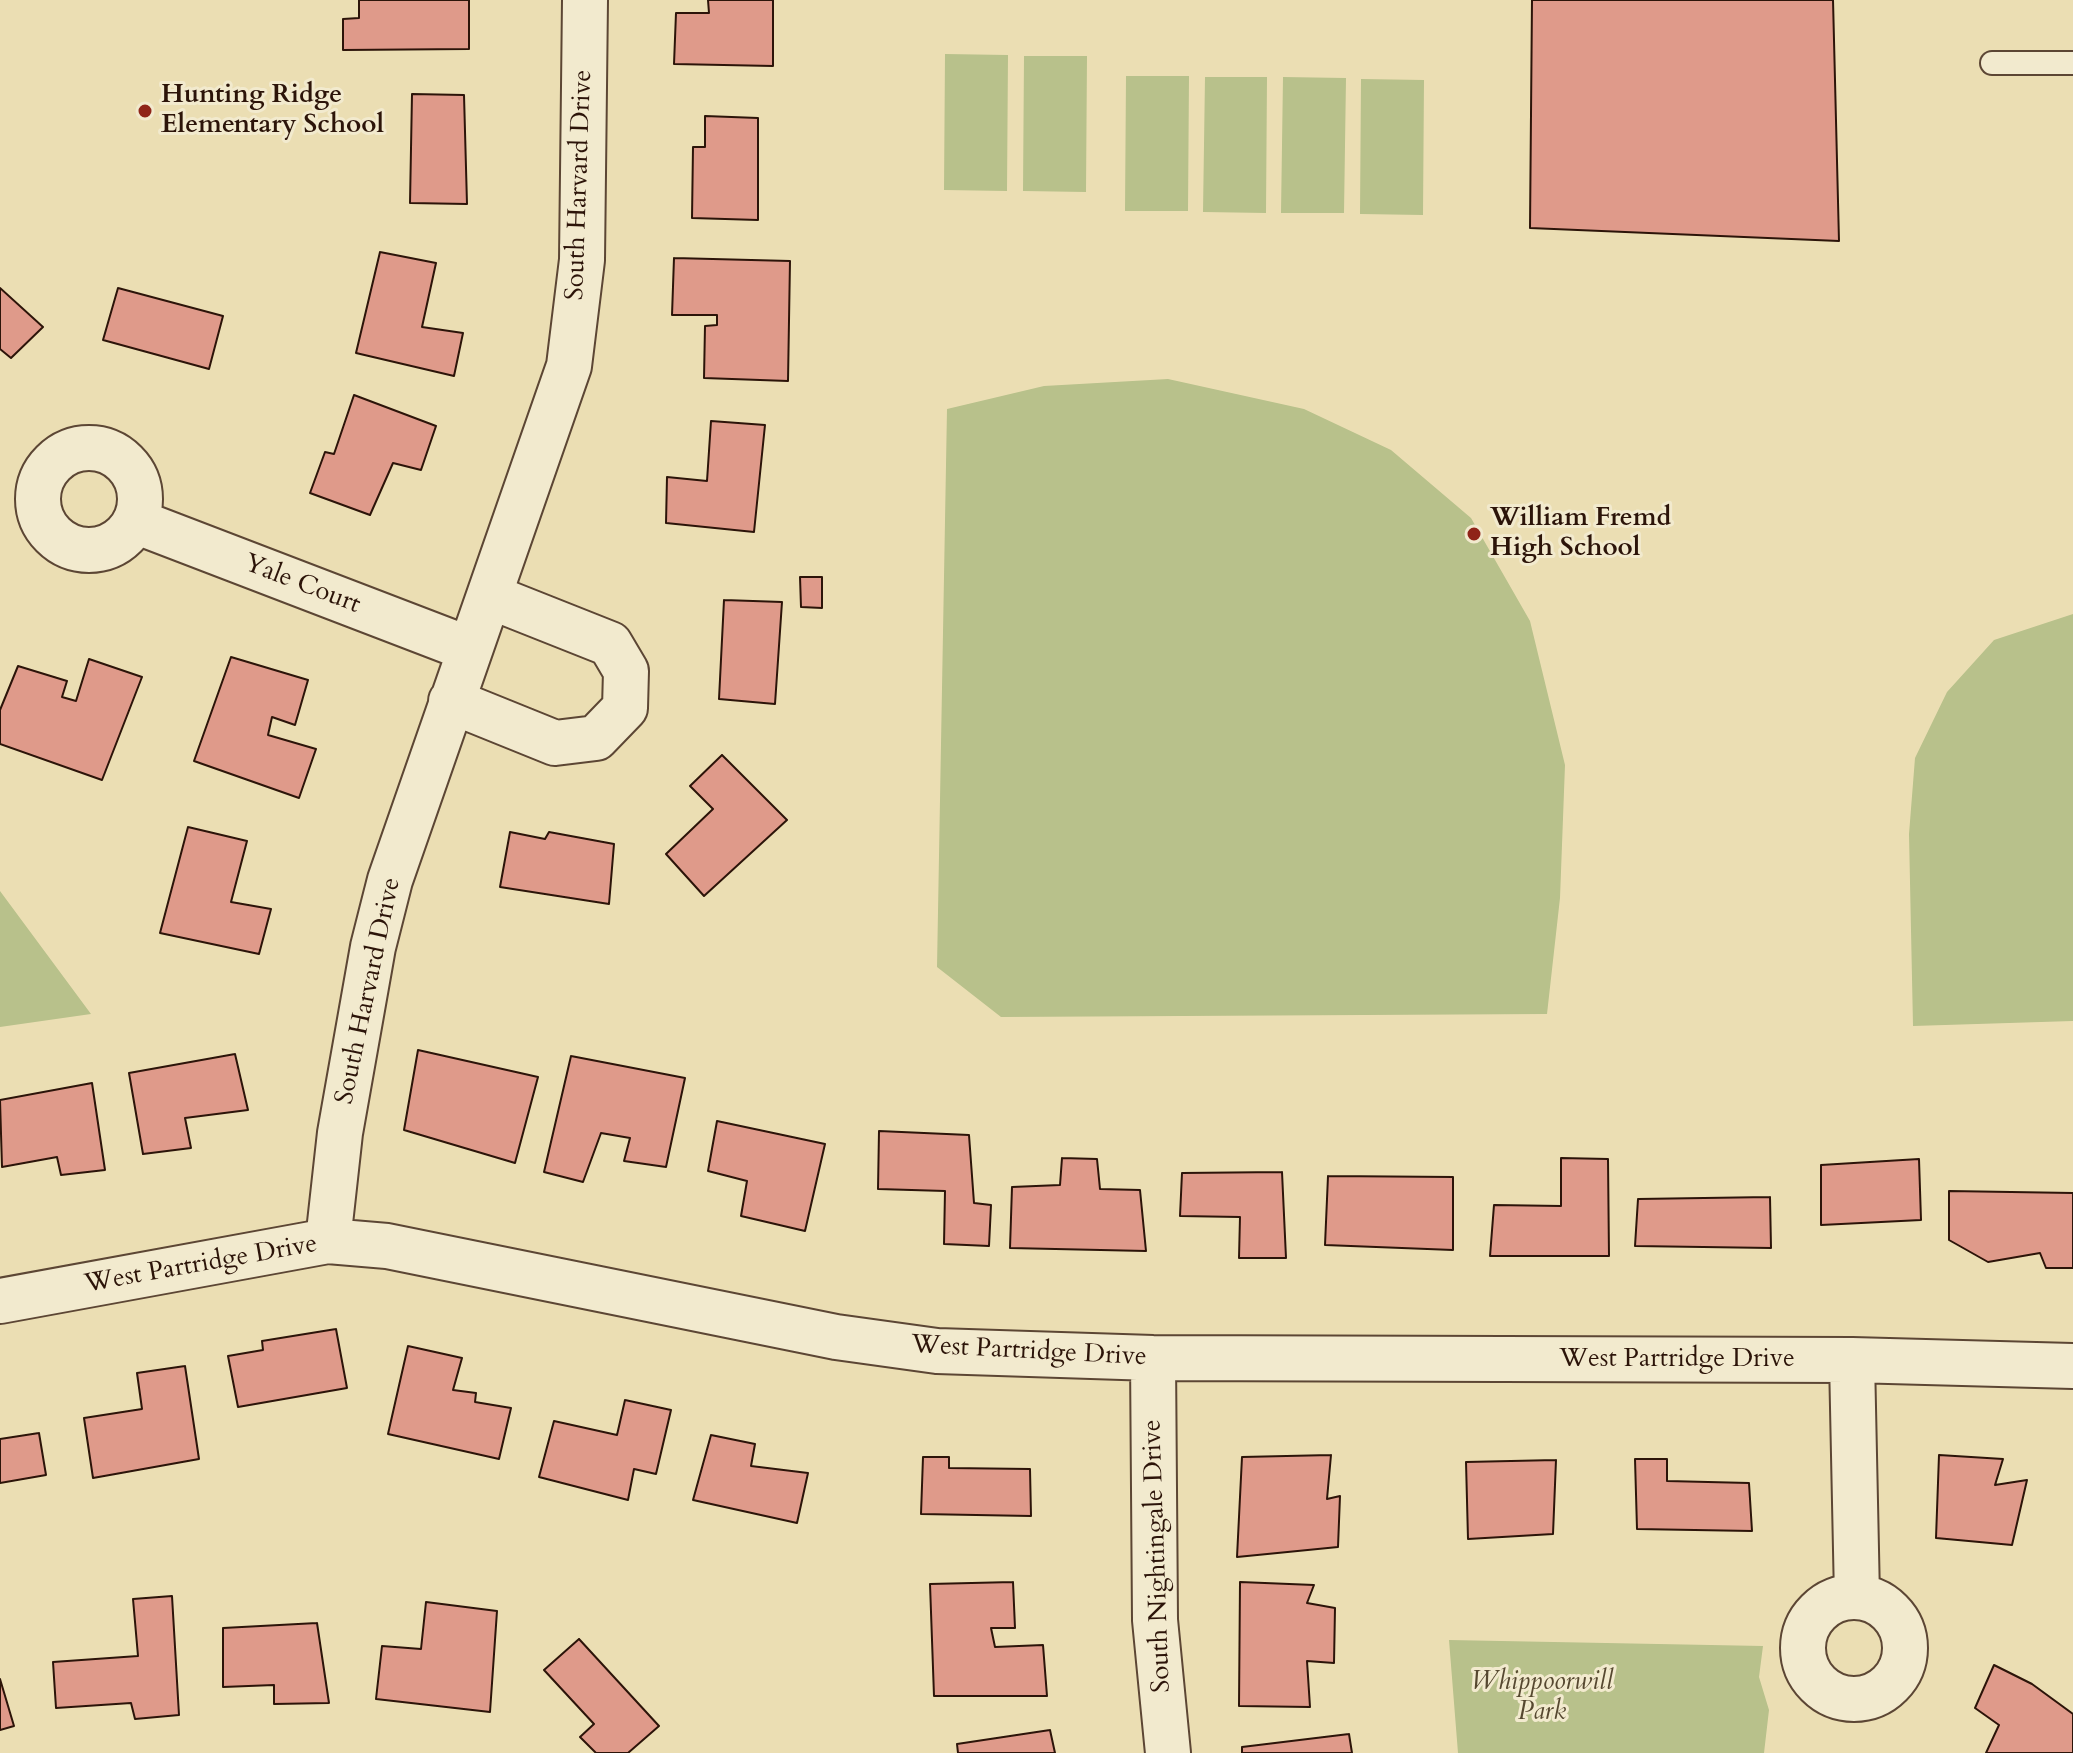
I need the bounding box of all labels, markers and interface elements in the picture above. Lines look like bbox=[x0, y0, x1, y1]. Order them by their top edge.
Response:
street label: South Harvard Drive bbox=[560, 69, 600, 301]
place label: Hunting Ridge Elementary School bbox=[161, 80, 384, 142]
marker: Hunting Ridge Elementary School bbox=[136, 102, 154, 120]
place label: William Fremd High School bbox=[1490, 503, 1671, 564]
marker: William Fremd High School bbox=[1465, 525, 1483, 543]
street label: Yale Court bbox=[239, 549, 365, 621]
street label: South Harvard Drive bbox=[330, 875, 408, 1107]
street label: West Partridge Drive bbox=[82, 1229, 320, 1301]
street label: West Partridge Drive bbox=[911, 1330, 1147, 1374]
street label: West Partridge Drive bbox=[1559, 1344, 1795, 1376]
street label: South Nightingale Drive bbox=[1138, 1419, 1178, 1693]
park label: Whippoorwill Park bbox=[1471, 1667, 1613, 1728]

